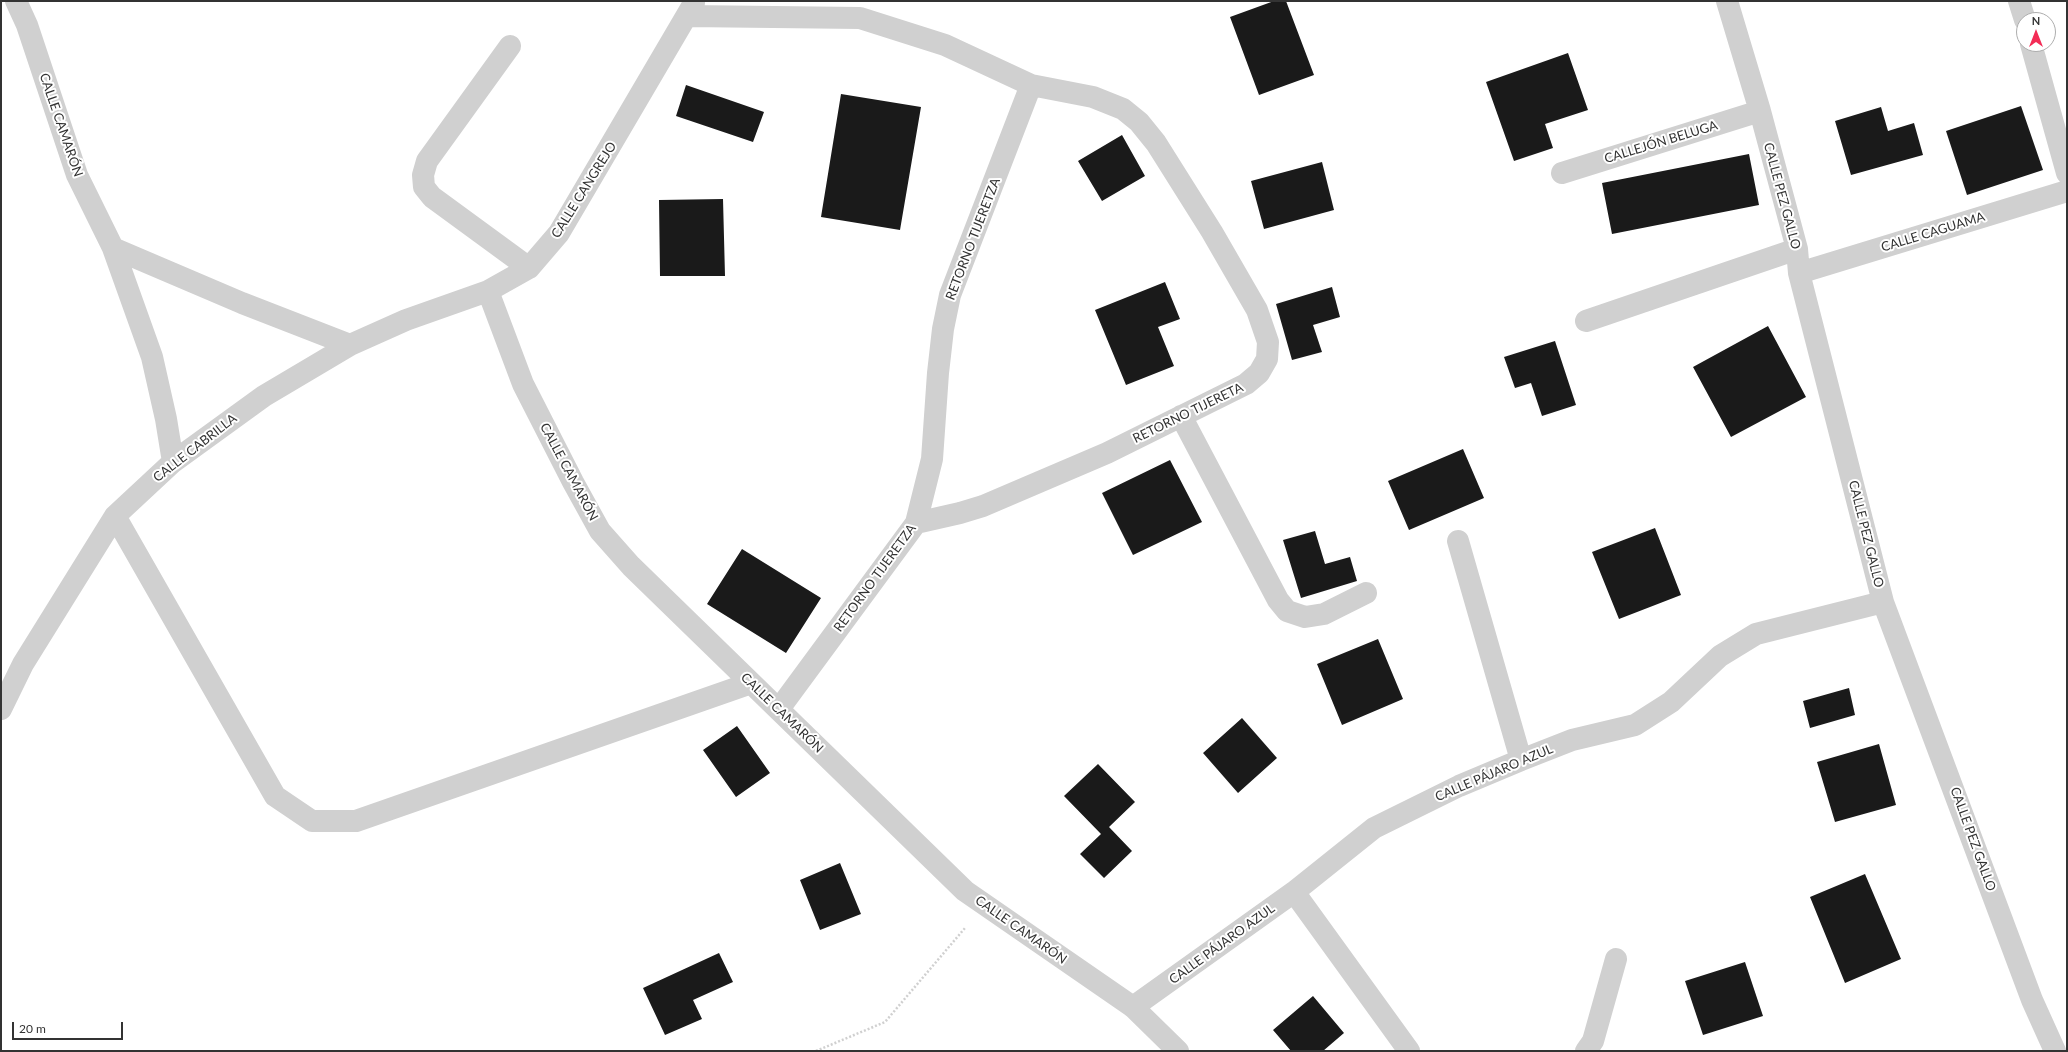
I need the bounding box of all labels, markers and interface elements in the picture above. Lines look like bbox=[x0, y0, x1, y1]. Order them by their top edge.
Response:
north arrow bbox=[2016, 12, 2056, 52]
text: N bbox=[2032, 14, 2040, 27]
street label: CALLE CAMARÓN bbox=[36, 71, 86, 179]
street label: CALLEJÓN BELUGA bbox=[1603, 117, 1719, 167]
street label: CALLE CANGREJO bbox=[548, 139, 620, 241]
street label: CALLE PEZ GALLO bbox=[1760, 141, 1804, 251]
street label: RETORNO TIJERETZA bbox=[943, 176, 1003, 302]
street label: CALLE CAGUAMA bbox=[1879, 209, 1987, 255]
street label: RETORNO TIJERETA bbox=[1130, 380, 1246, 446]
street label: CALLE CABRILLA bbox=[150, 411, 240, 485]
street label: CALLE CAMARÓN bbox=[537, 420, 601, 524]
street label: CALLE PEZ GALLO bbox=[1845, 479, 1887, 589]
street label: RETORNO TIJERETZA bbox=[831, 521, 919, 635]
street label: CALLE CAMARÓN bbox=[738, 670, 826, 756]
street label: CALLE PÁJARO AZUL bbox=[1433, 741, 1555, 805]
street label: CALLE PEZ GALLO bbox=[1947, 785, 1999, 893]
street label: CALLE CAMARÓN bbox=[972, 893, 1070, 967]
street label: CALLE PÁJARO AZUL bbox=[1166, 901, 1278, 987]
scale bar bbox=[14, 1014, 125, 1040]
text: 20 m bbox=[19, 1021, 46, 1036]

